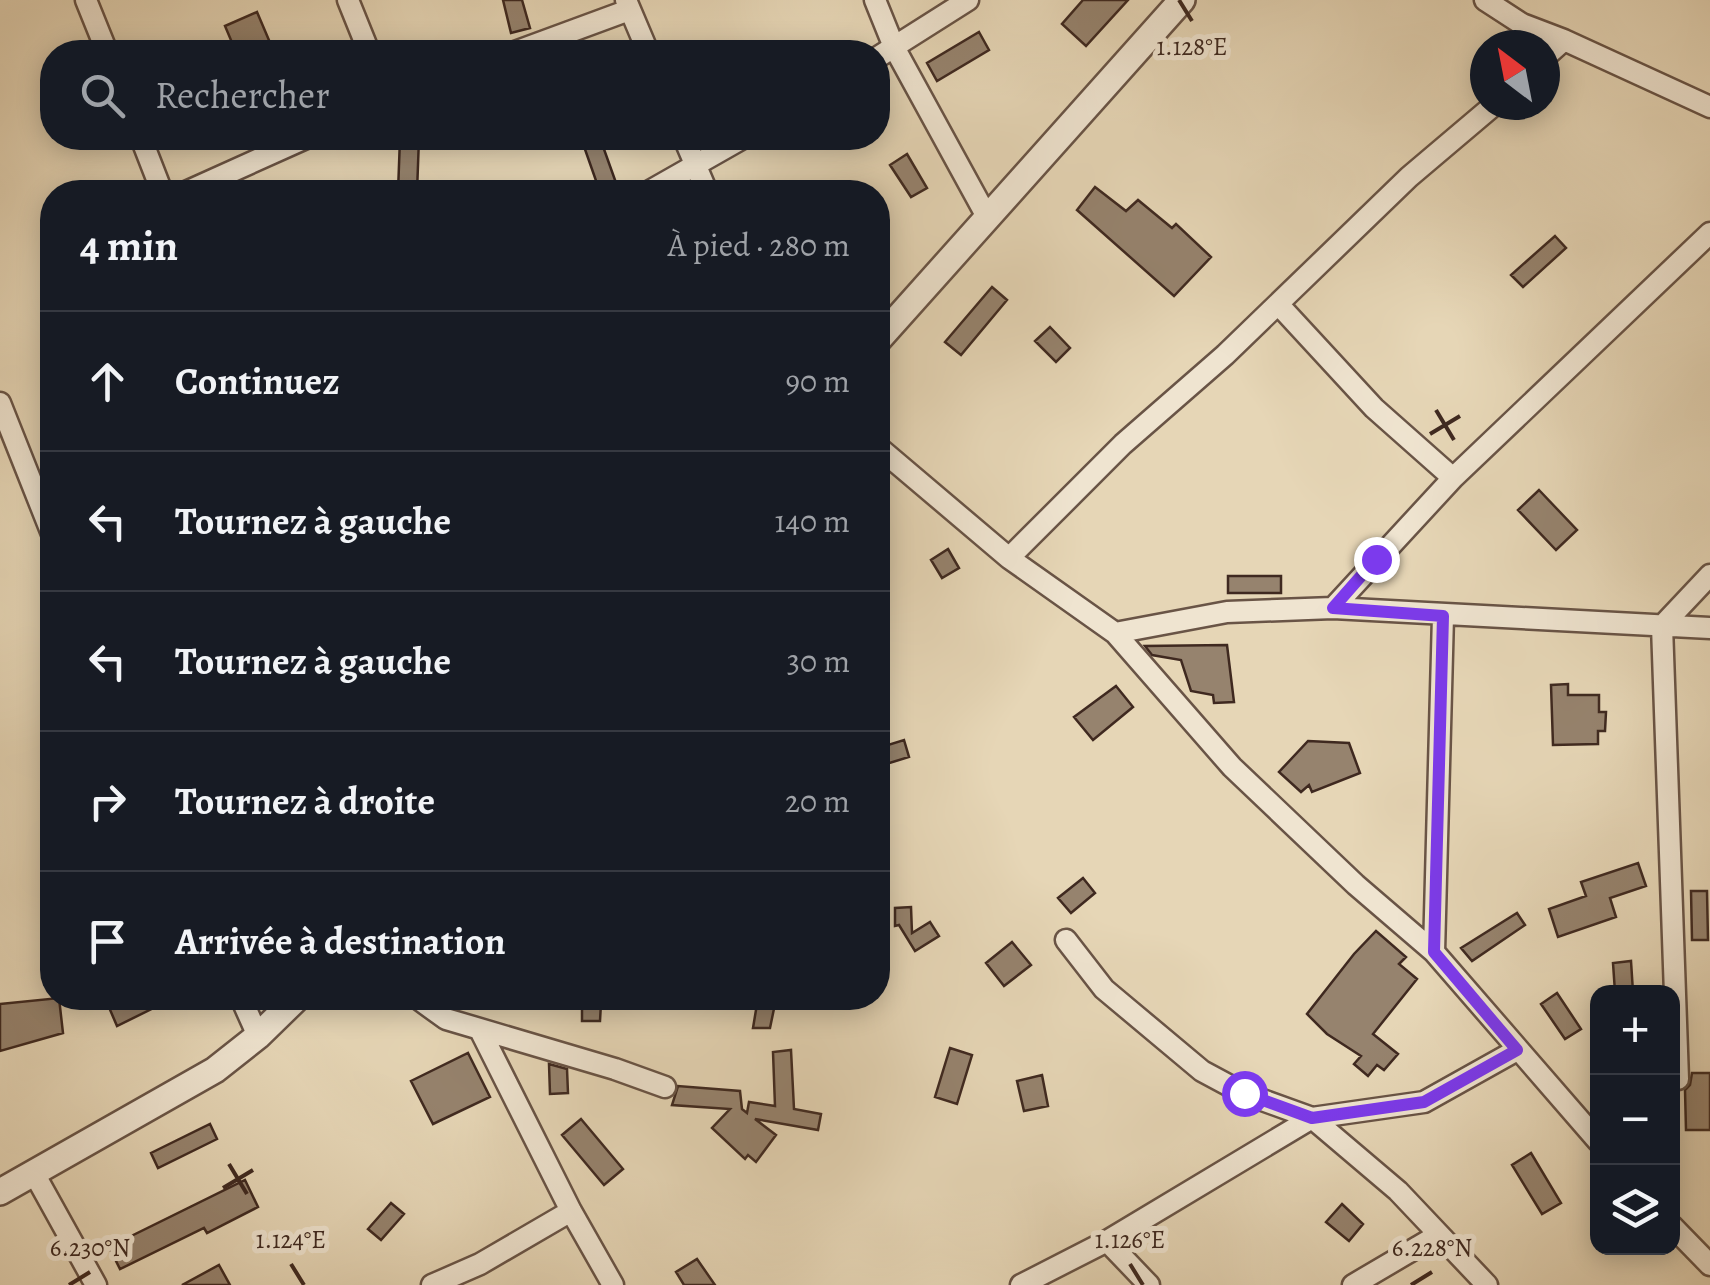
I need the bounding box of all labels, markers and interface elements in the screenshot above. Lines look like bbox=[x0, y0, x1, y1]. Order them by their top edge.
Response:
text: 1.128°E bbox=[1156, 30, 1228, 64]
north arrow bbox=[1470, 30, 1560, 120]
search box bbox=[40, 40, 890, 150]
icon: search bbox=[75, 68, 130, 123]
text: Rechercher bbox=[155, 69, 330, 121]
text: 4 min bbox=[80, 217, 178, 274]
text: À pied · 280 m bbox=[668, 223, 850, 267]
icon: ahead bbox=[80, 354, 135, 409]
text: Continuez bbox=[175, 355, 340, 407]
text: 90 m bbox=[785, 359, 850, 403]
icon: left bbox=[80, 494, 135, 549]
text: Tournez à gauche bbox=[175, 495, 451, 547]
text: 140 m bbox=[775, 499, 850, 543]
route end bbox=[1354, 537, 1400, 583]
icon: left bbox=[80, 634, 135, 689]
text: Tournez à gauche bbox=[175, 635, 451, 687]
text: 30 m bbox=[787, 639, 850, 683]
icon: right bbox=[80, 774, 135, 829]
text: Tournez à droite bbox=[175, 775, 435, 827]
text: 20 m bbox=[785, 779, 850, 823]
icon: arrive bbox=[80, 914, 135, 969]
text: Arrivée à destination bbox=[175, 915, 506, 967]
map controls bbox=[1590, 985, 1680, 1255]
button: + bbox=[1590, 985, 1680, 1075]
route start bbox=[1222, 1071, 1268, 1117]
button: − bbox=[1590, 1075, 1680, 1165]
button: layers bbox=[1590, 1165, 1680, 1255]
text: 1.124°E bbox=[256, 1223, 326, 1257]
text: 1.126°E bbox=[1095, 1223, 1165, 1257]
text: 6.230°N bbox=[50, 1231, 130, 1265]
text: 6.228°N bbox=[1392, 1231, 1472, 1265]

